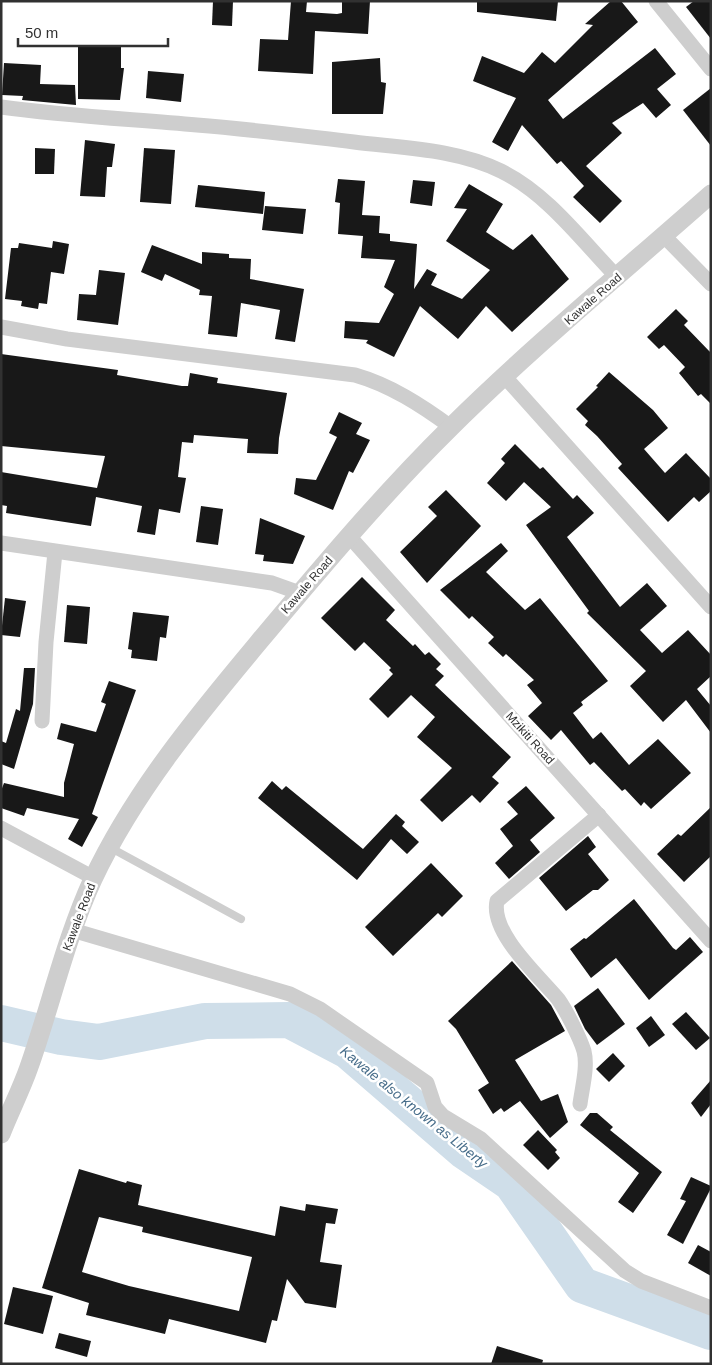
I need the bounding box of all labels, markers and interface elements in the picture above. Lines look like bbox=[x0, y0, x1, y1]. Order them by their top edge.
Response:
scale bar bbox=[18, 15, 168, 47]
text: 50 m bbox=[25, 24, 58, 41]
street label: Kawale Road bbox=[561, 270, 625, 328]
street label: Kawale Road bbox=[278, 553, 336, 617]
street label: Mzikiti Road bbox=[503, 709, 557, 767]
street label: Kawale Road bbox=[60, 881, 98, 953]
water label: Kawale also known as Liberty bbox=[337, 1043, 491, 1172]

